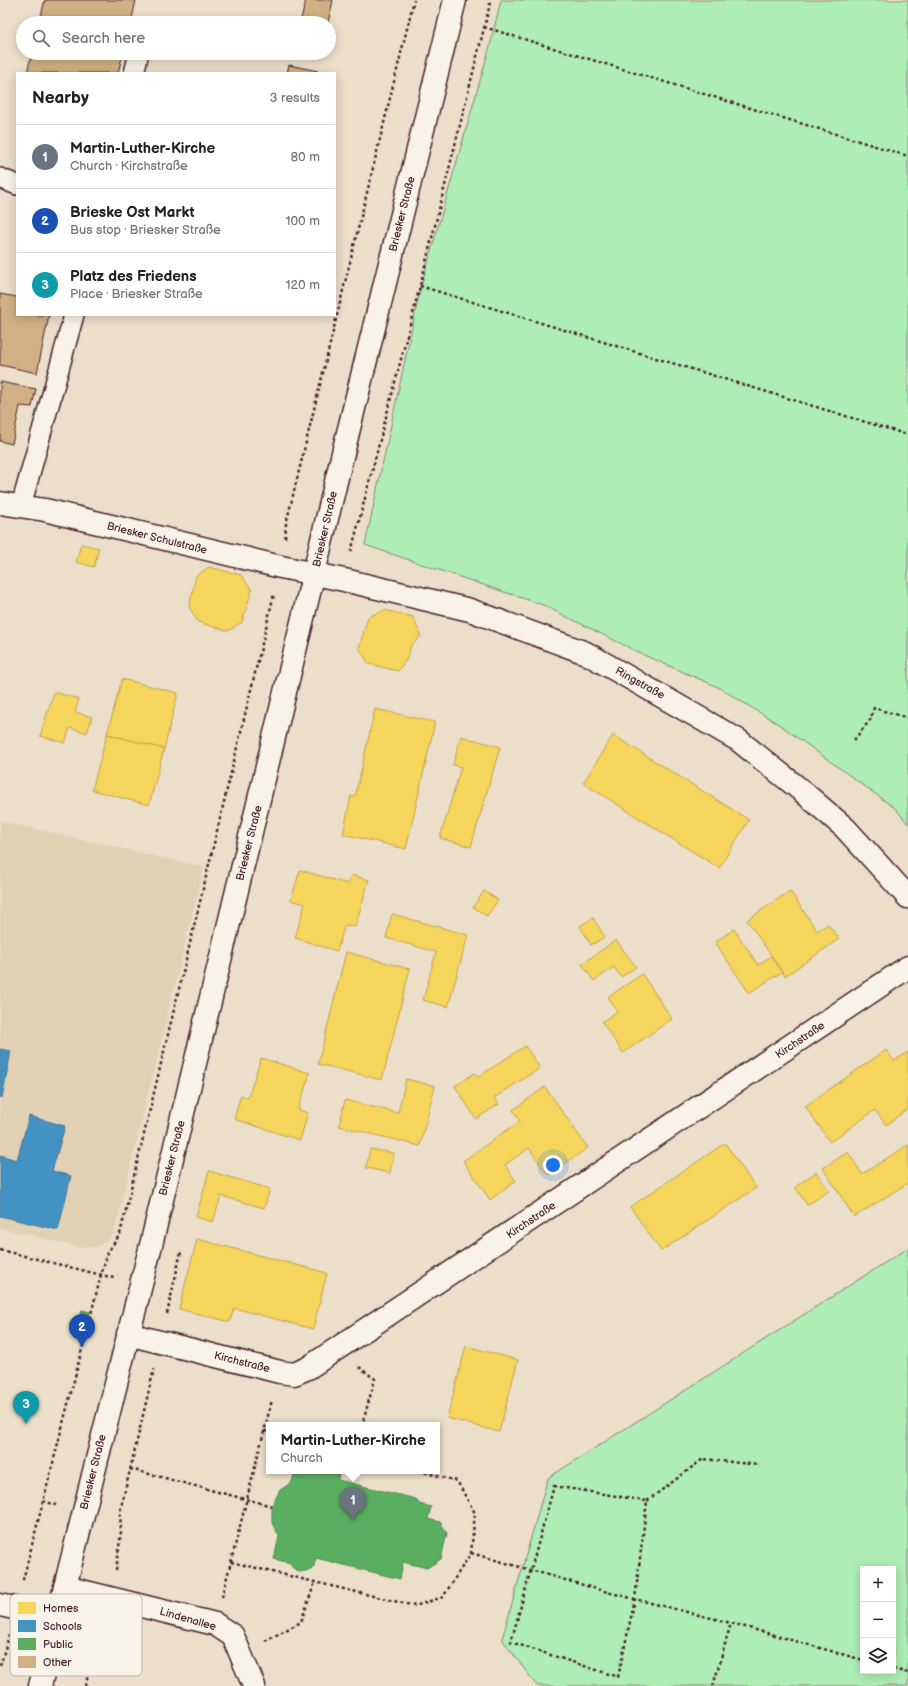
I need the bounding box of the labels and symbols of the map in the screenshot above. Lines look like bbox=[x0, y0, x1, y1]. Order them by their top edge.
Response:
street label: Briesker Straße bbox=[386, 175, 418, 253]
street label: Briesker Straße bbox=[310, 489, 340, 568]
street label: Briesker Schulstraße bbox=[105, 519, 209, 557]
street label: Ringstraße bbox=[613, 664, 667, 702]
street label: Briesker Straße bbox=[233, 804, 265, 882]
street label: Kirchstraße bbox=[773, 1018, 828, 1061]
street label: Briesker Straße bbox=[156, 1119, 188, 1197]
your location bbox=[543, 1155, 563, 1175]
street label: Kirchstraße bbox=[504, 1198, 559, 1241]
pin: 2 bbox=[69, 1314, 95, 1347]
street label: Kirchstraße bbox=[213, 1349, 272, 1375]
pin: 3 bbox=[13, 1391, 39, 1424]
street label: Briesker Straße bbox=[77, 1433, 109, 1511]
pin: 1 bbox=[340, 1487, 366, 1520]
legend bbox=[10, 1594, 142, 1676]
text: Homes bbox=[43, 1602, 79, 1615]
street label: Lindenallee bbox=[158, 1605, 218, 1633]
text: Schools bbox=[43, 1620, 83, 1633]
text: Public bbox=[43, 1638, 73, 1651]
text: Other bbox=[43, 1656, 72, 1669]

